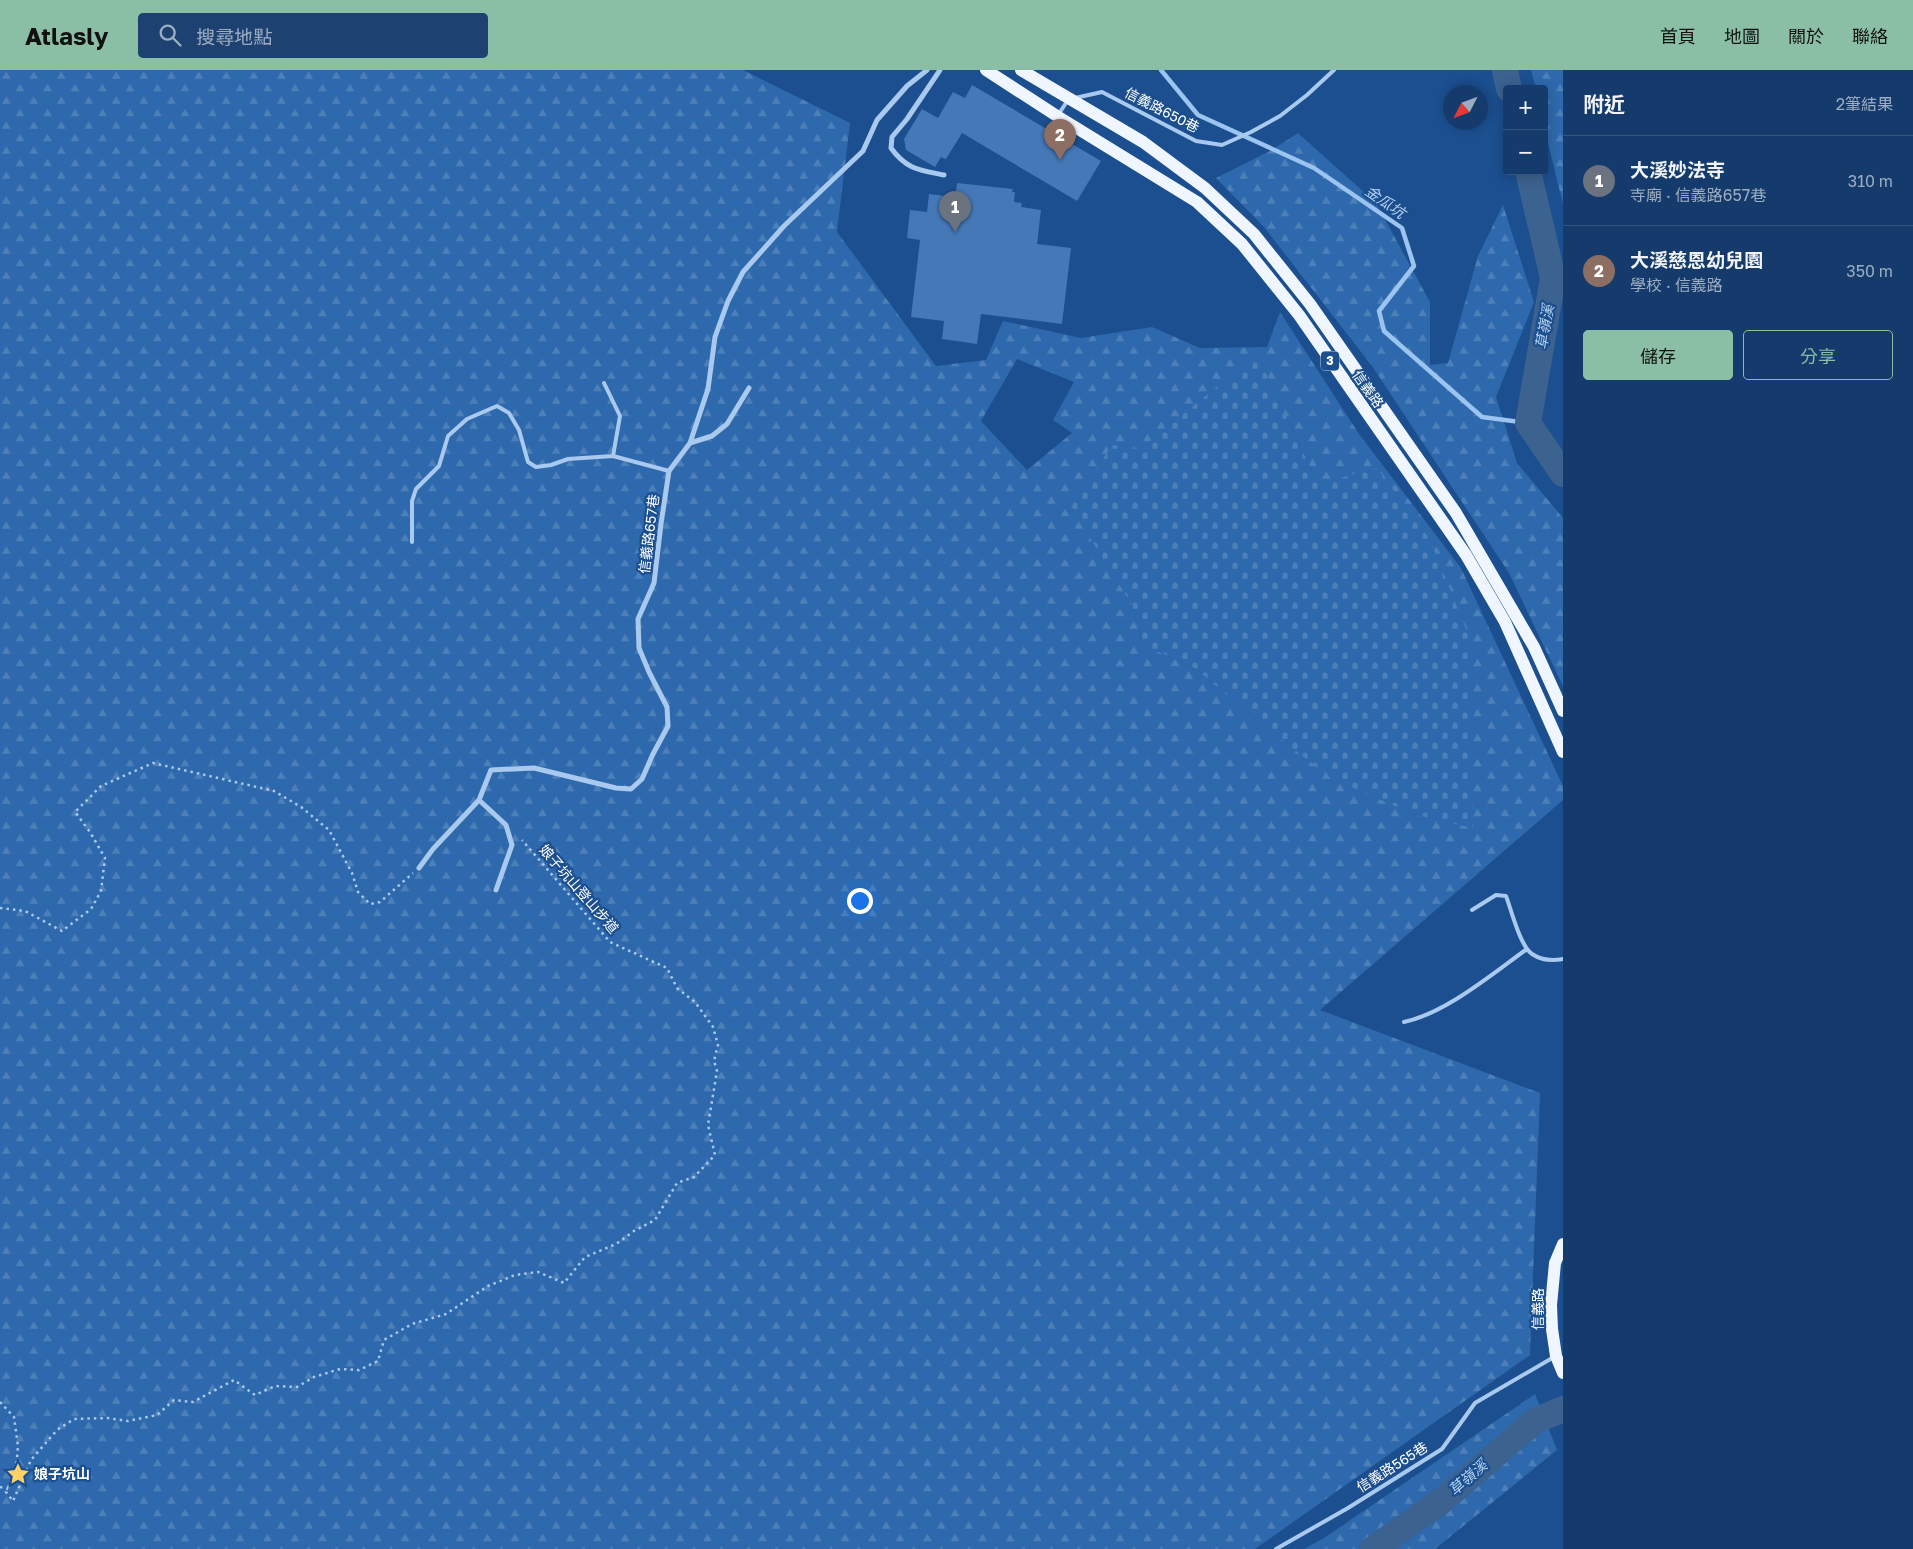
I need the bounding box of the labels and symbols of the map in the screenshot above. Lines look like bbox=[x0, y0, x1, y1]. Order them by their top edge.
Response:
street label: 信義路650巷 bbox=[1122, 84, 1202, 136]
north arrow bbox=[1443, 85, 1488, 130]
pin: 2 bbox=[1044, 119, 1076, 160]
water label: 金瓜坑 bbox=[1362, 181, 1411, 223]
pin: 1 bbox=[939, 191, 971, 232]
water label: 草嶺溪 bbox=[1531, 301, 1557, 351]
road number: 3 bbox=[1321, 352, 1339, 370]
street label: 信義路 bbox=[1349, 367, 1387, 411]
street label: 信義路657巷 bbox=[635, 493, 662, 575]
street label: 娘子坑山登山步道 bbox=[536, 841, 623, 937]
your location bbox=[847, 888, 873, 914]
street label: 信義路 bbox=[1529, 1288, 1546, 1330]
street label: 信義路565巷 bbox=[1353, 1438, 1430, 1495]
water label: 草嶺溪 bbox=[1444, 1454, 1492, 1499]
place icon: 娘子坑山 bbox=[5, 1461, 31, 1487]
place label: 娘子坑山 bbox=[34, 1465, 90, 1482]

